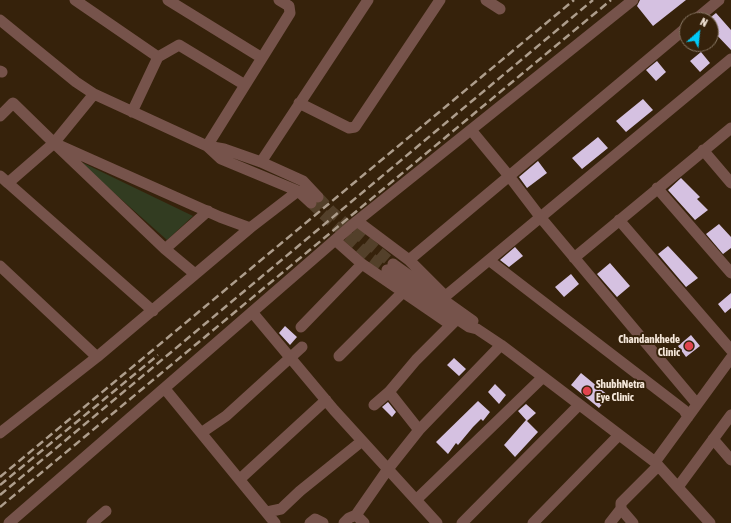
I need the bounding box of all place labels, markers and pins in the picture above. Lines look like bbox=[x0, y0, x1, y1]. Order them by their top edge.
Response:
place label: Chandankhede Clinic bbox=[618, 333, 680, 359]
marker: Chandankhede Clinic bbox=[683, 340, 695, 352]
place label: ShubhNetra Eye Clinic bbox=[596, 378, 645, 404]
marker: ShubhNetra Eye Clinic bbox=[581, 385, 593, 397]

